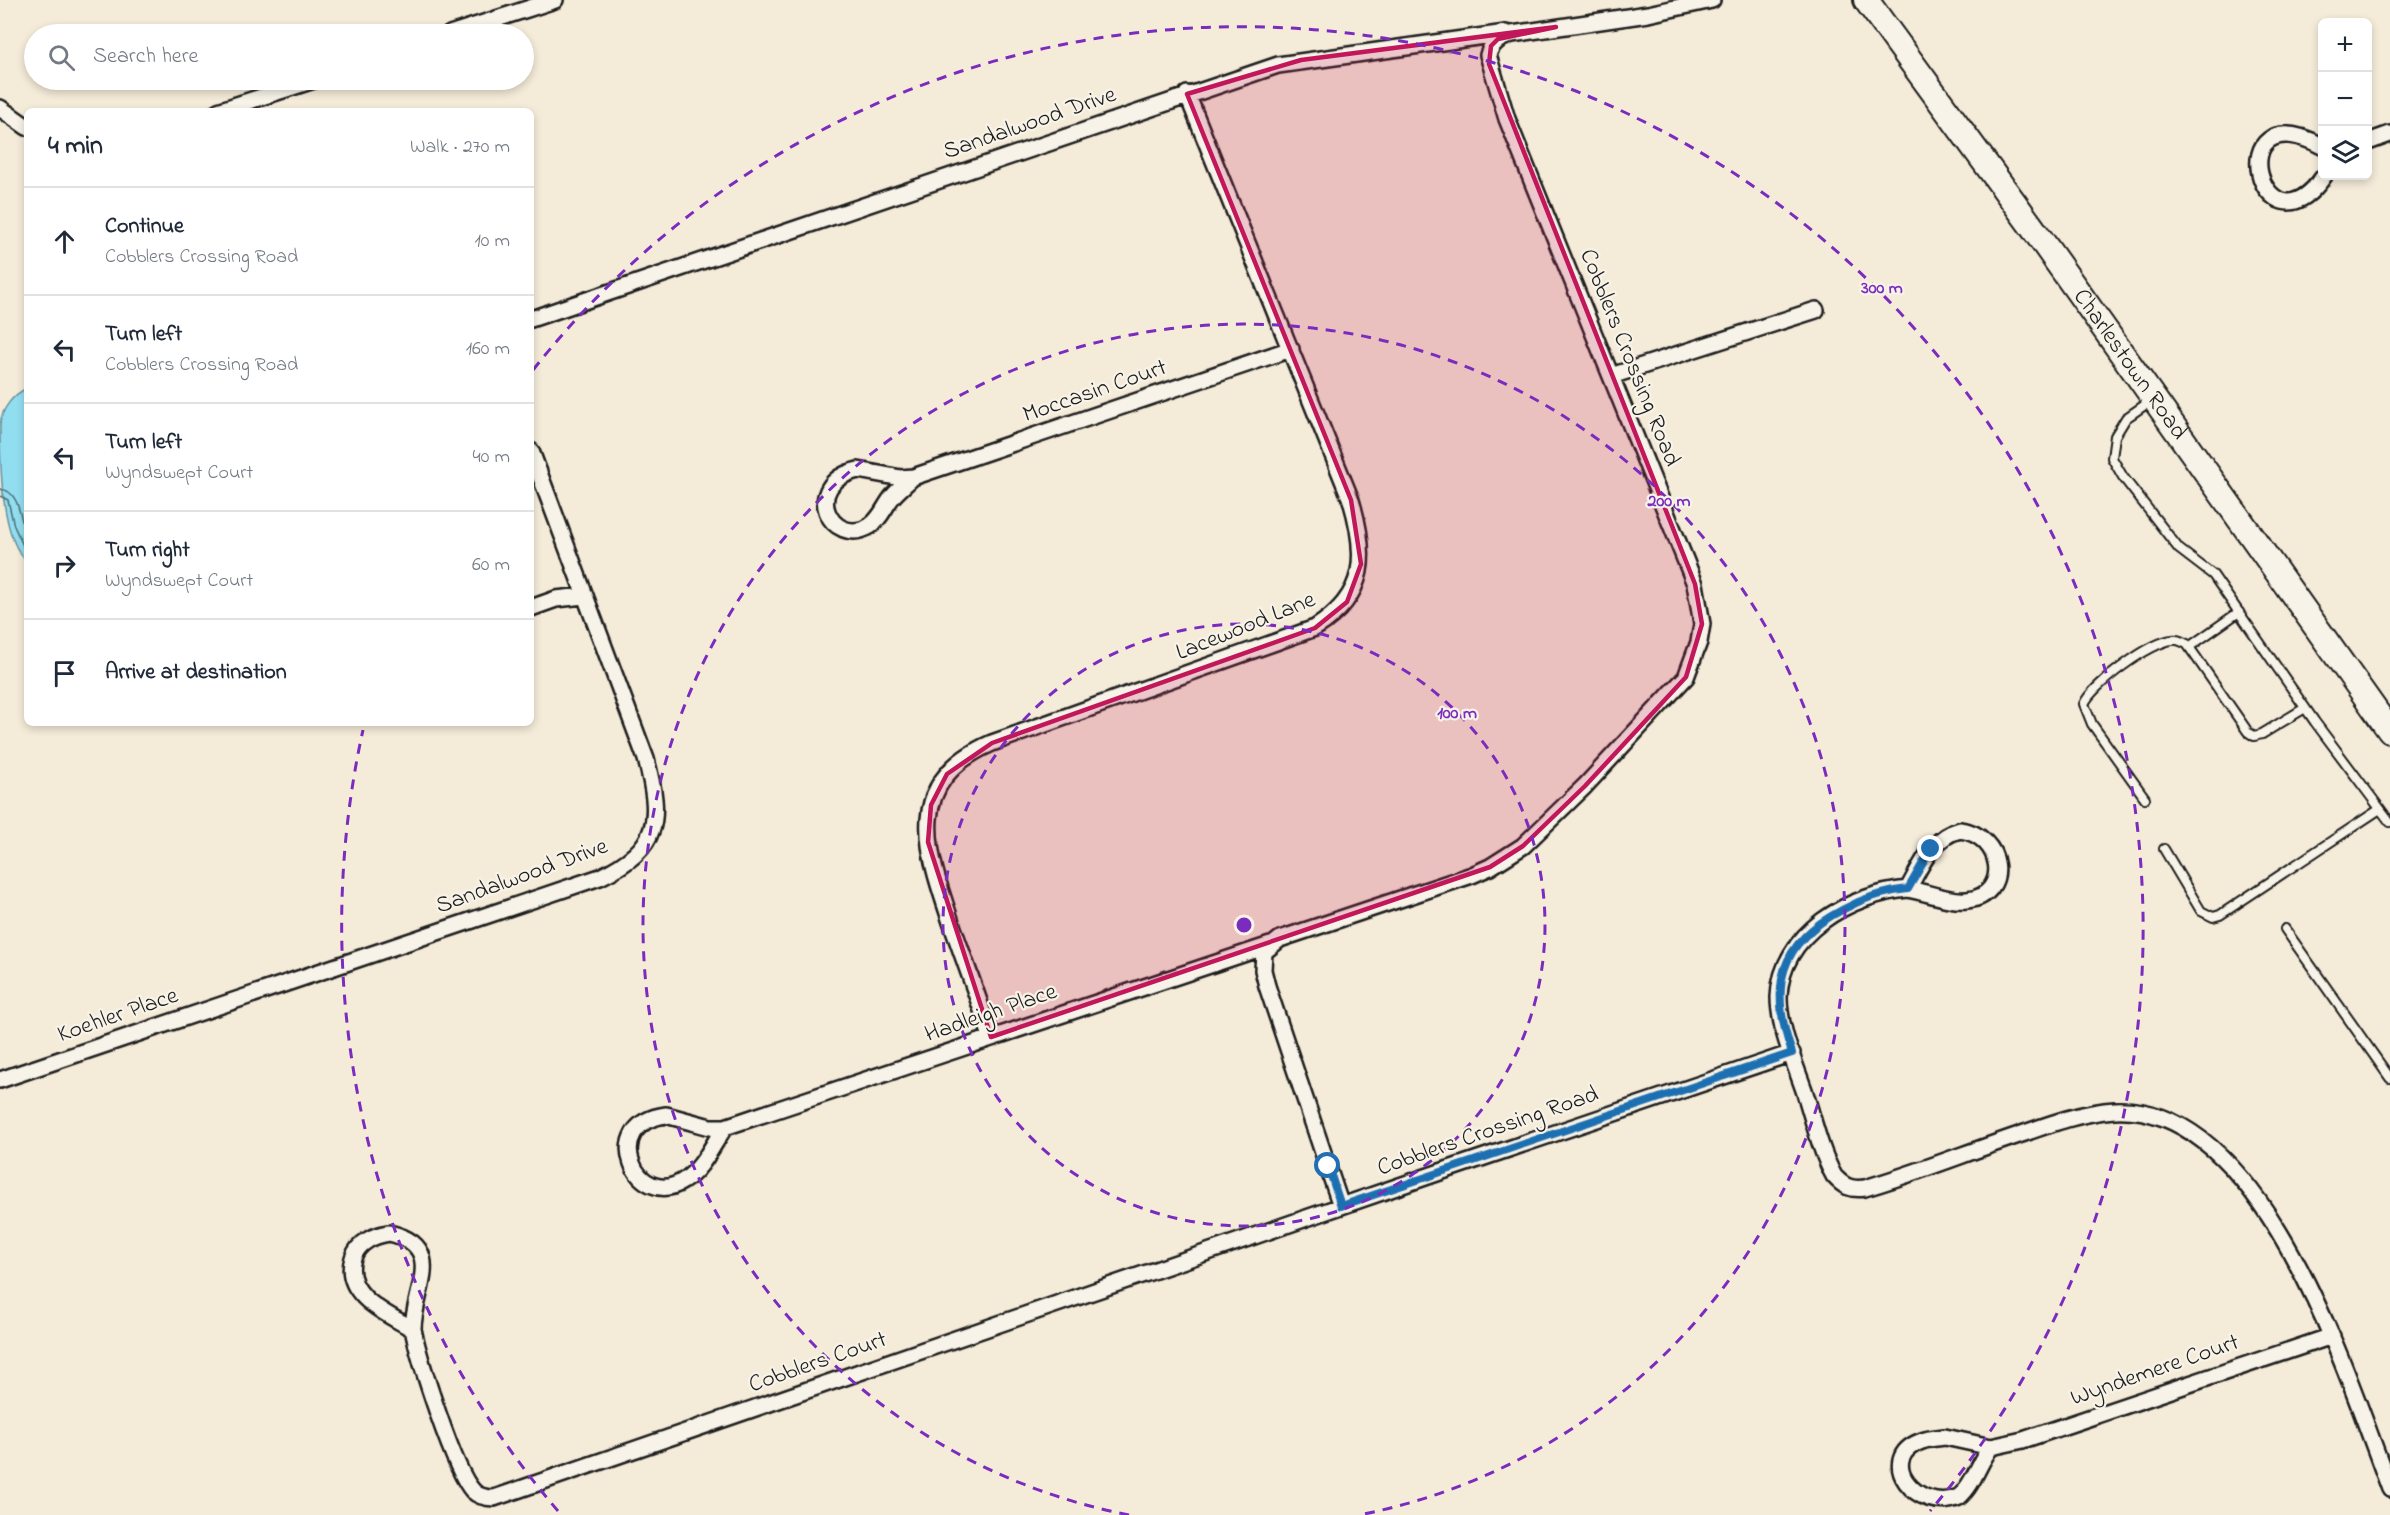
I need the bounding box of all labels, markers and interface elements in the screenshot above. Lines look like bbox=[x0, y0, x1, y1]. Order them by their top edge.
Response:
map controls bbox=[2318, 18, 2372, 180]
button: + bbox=[2318, 18, 2372, 72]
search box bbox=[24, 24, 534, 90]
icon: search bbox=[45, 41, 78, 74]
text: Search here bbox=[93, 41, 198, 73]
button: − bbox=[2318, 72, 2372, 126]
street label: Sandalwood Drive bbox=[939, 78, 1121, 170]
button: layers bbox=[2318, 126, 2372, 180]
text: 4 min bbox=[48, 128, 103, 166]
text: Walk · 270 m bbox=[410, 133, 510, 162]
text: Continue bbox=[105, 211, 184, 243]
icon: ahead bbox=[48, 225, 81, 258]
text: 10 m bbox=[474, 227, 510, 256]
text: Cobblers Crossing Road bbox=[105, 243, 298, 272]
street label: Cobblers Crossing Road bbox=[1569, 244, 1689, 473]
text: 300 m bbox=[1860, 276, 1903, 302]
street label: Charlestown Road bbox=[2064, 282, 2196, 448]
text: Turn left bbox=[105, 319, 182, 351]
icon: left bbox=[48, 333, 81, 366]
text: 160 m bbox=[466, 335, 510, 364]
text: Cobblers Crossing Road bbox=[105, 351, 298, 380]
street label: Moccasin Court bbox=[1018, 351, 1172, 433]
text: Turn left bbox=[105, 427, 182, 459]
icon: left bbox=[48, 441, 81, 474]
text: 40 m bbox=[473, 443, 510, 472]
text: Wyndswept Court bbox=[105, 459, 253, 488]
text: 200 m bbox=[1647, 489, 1691, 515]
text: Turn right bbox=[105, 535, 190, 567]
icon: right bbox=[48, 549, 81, 582]
text: 60 m bbox=[472, 551, 510, 580]
text: Wyndswept Court bbox=[105, 567, 253, 596]
street label: Lacewood Lane bbox=[1171, 583, 1321, 671]
icon: arrive bbox=[48, 657, 81, 690]
text: Arrive at destination bbox=[105, 657, 287, 689]
text: 100 m bbox=[1437, 701, 1477, 727]
street label: Sandalwood Drive bbox=[431, 830, 613, 924]
route end bbox=[1917, 835, 1943, 861]
centre of rings bbox=[1234, 915, 1254, 935]
street label: Hadleigh Place bbox=[920, 975, 1062, 1053]
street label: Koehler Place bbox=[53, 979, 183, 1053]
street label: Cobblers Crossing Road bbox=[1373, 1078, 1604, 1186]
route start bbox=[1314, 1152, 1340, 1178]
street label: Cobblers Court bbox=[744, 1323, 892, 1403]
street label: Wyndemere Court bbox=[2066, 1326, 2244, 1417]

